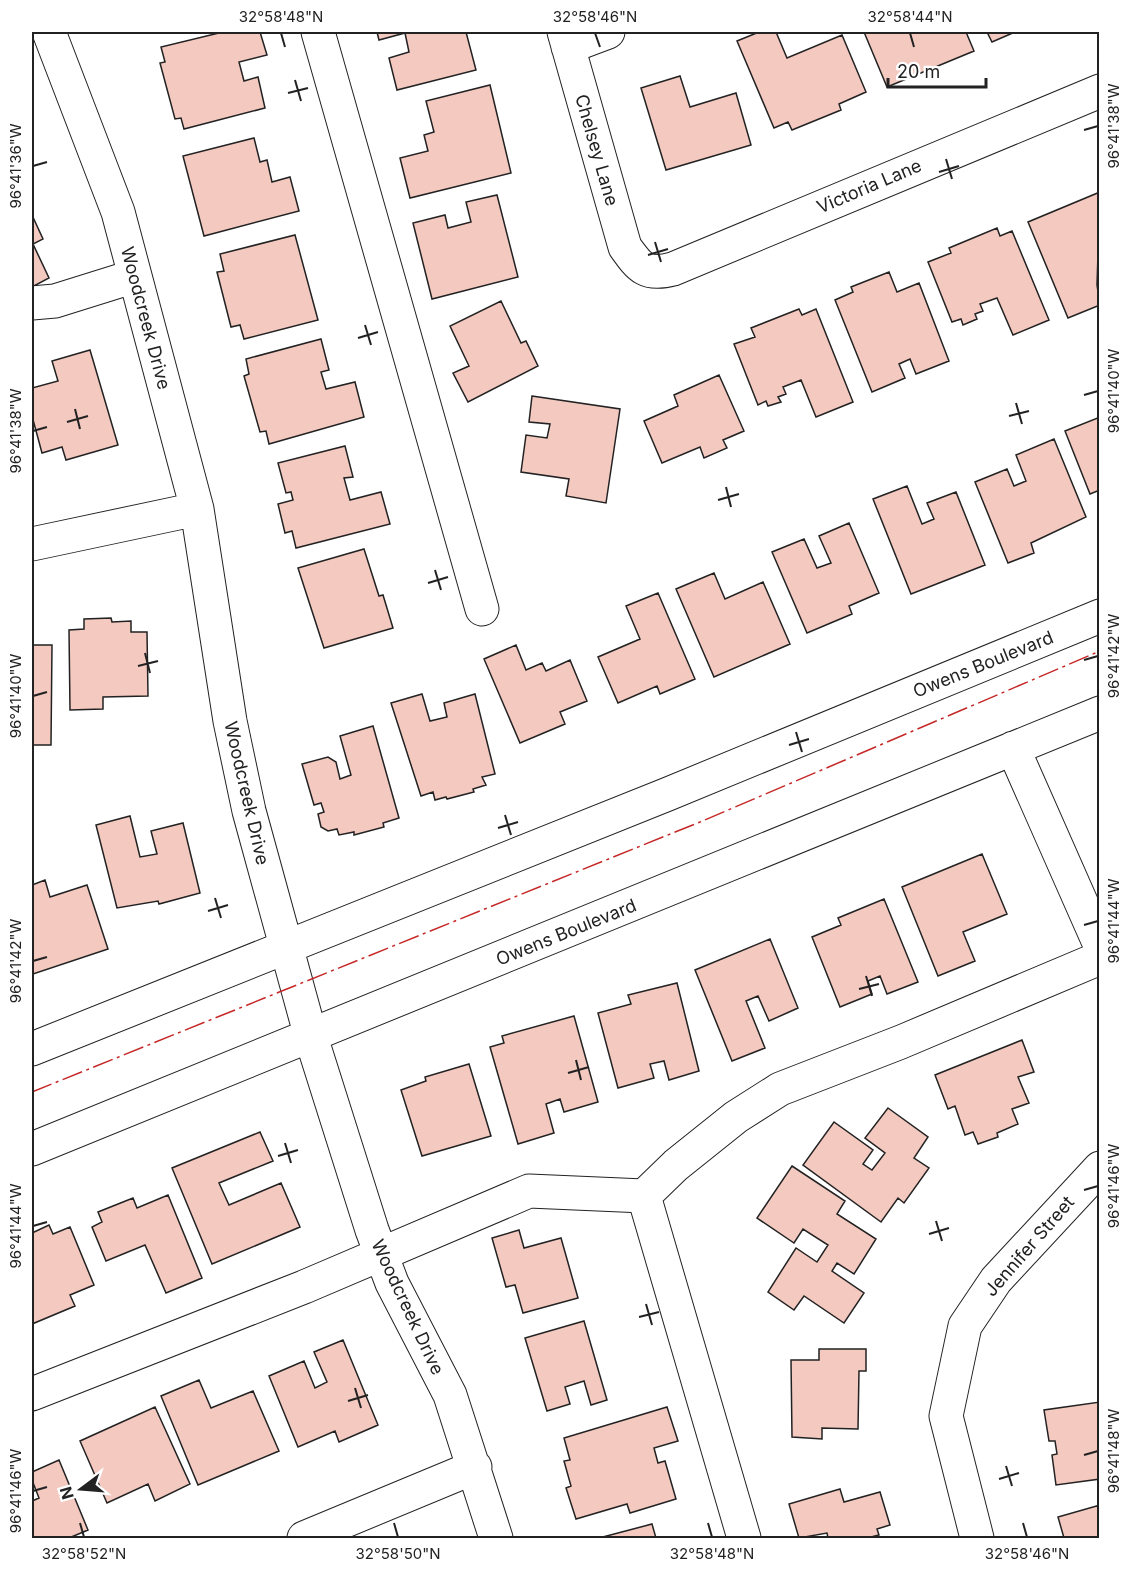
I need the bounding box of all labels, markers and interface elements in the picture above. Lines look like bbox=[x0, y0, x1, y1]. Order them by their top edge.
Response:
text: 32°58'48"N bbox=[239, 7, 323, 26]
text: 32°58'46"N bbox=[553, 7, 637, 26]
text: 32°58'44"N bbox=[868, 7, 952, 26]
scale bar bbox=[888, 51, 986, 89]
text: 20 m bbox=[897, 61, 940, 82]
text: 96°41'38"W bbox=[1104, 83, 1123, 169]
street label: Chelsey Lane bbox=[571, 92, 623, 208]
text: 96°41'36"W bbox=[6, 123, 25, 209]
street label: Victoria Lane bbox=[814, 155, 924, 217]
street label: Woodcreek Drive bbox=[117, 244, 175, 392]
text: 96°41'40"W bbox=[1104, 348, 1123, 433]
text: 96°41'38"W bbox=[6, 388, 25, 474]
text: 96°41'42"W bbox=[1104, 614, 1123, 698]
street label: Owens Boulevard bbox=[910, 626, 1056, 702]
text: 96°41'40"W bbox=[6, 653, 25, 738]
street label: Woodcreek Drive bbox=[220, 719, 274, 867]
text: 96°41'44"W bbox=[1104, 878, 1123, 963]
street label: Owens Boulevard bbox=[493, 894, 639, 970]
text: 96°41'42"W bbox=[6, 919, 25, 1003]
text: 96°41'46"W bbox=[1104, 1143, 1123, 1228]
text: 96°41'44"W bbox=[6, 1183, 25, 1268]
street label: Jennifer Street bbox=[980, 1192, 1078, 1300]
street label: Woodcreek Drive bbox=[367, 1236, 449, 1378]
text: 96°41'48"W bbox=[1104, 1409, 1123, 1493]
text: 96°41'46"W bbox=[6, 1448, 25, 1533]
north arrow bbox=[51, 1459, 111, 1519]
text: N bbox=[55, 1485, 78, 1502]
text: 32°58'52"N bbox=[42, 1544, 126, 1563]
text: 32°58'50"N bbox=[355, 1544, 441, 1563]
text: 32°58'48"N bbox=[670, 1544, 754, 1563]
text: 32°58'46"N bbox=[985, 1544, 1069, 1563]

